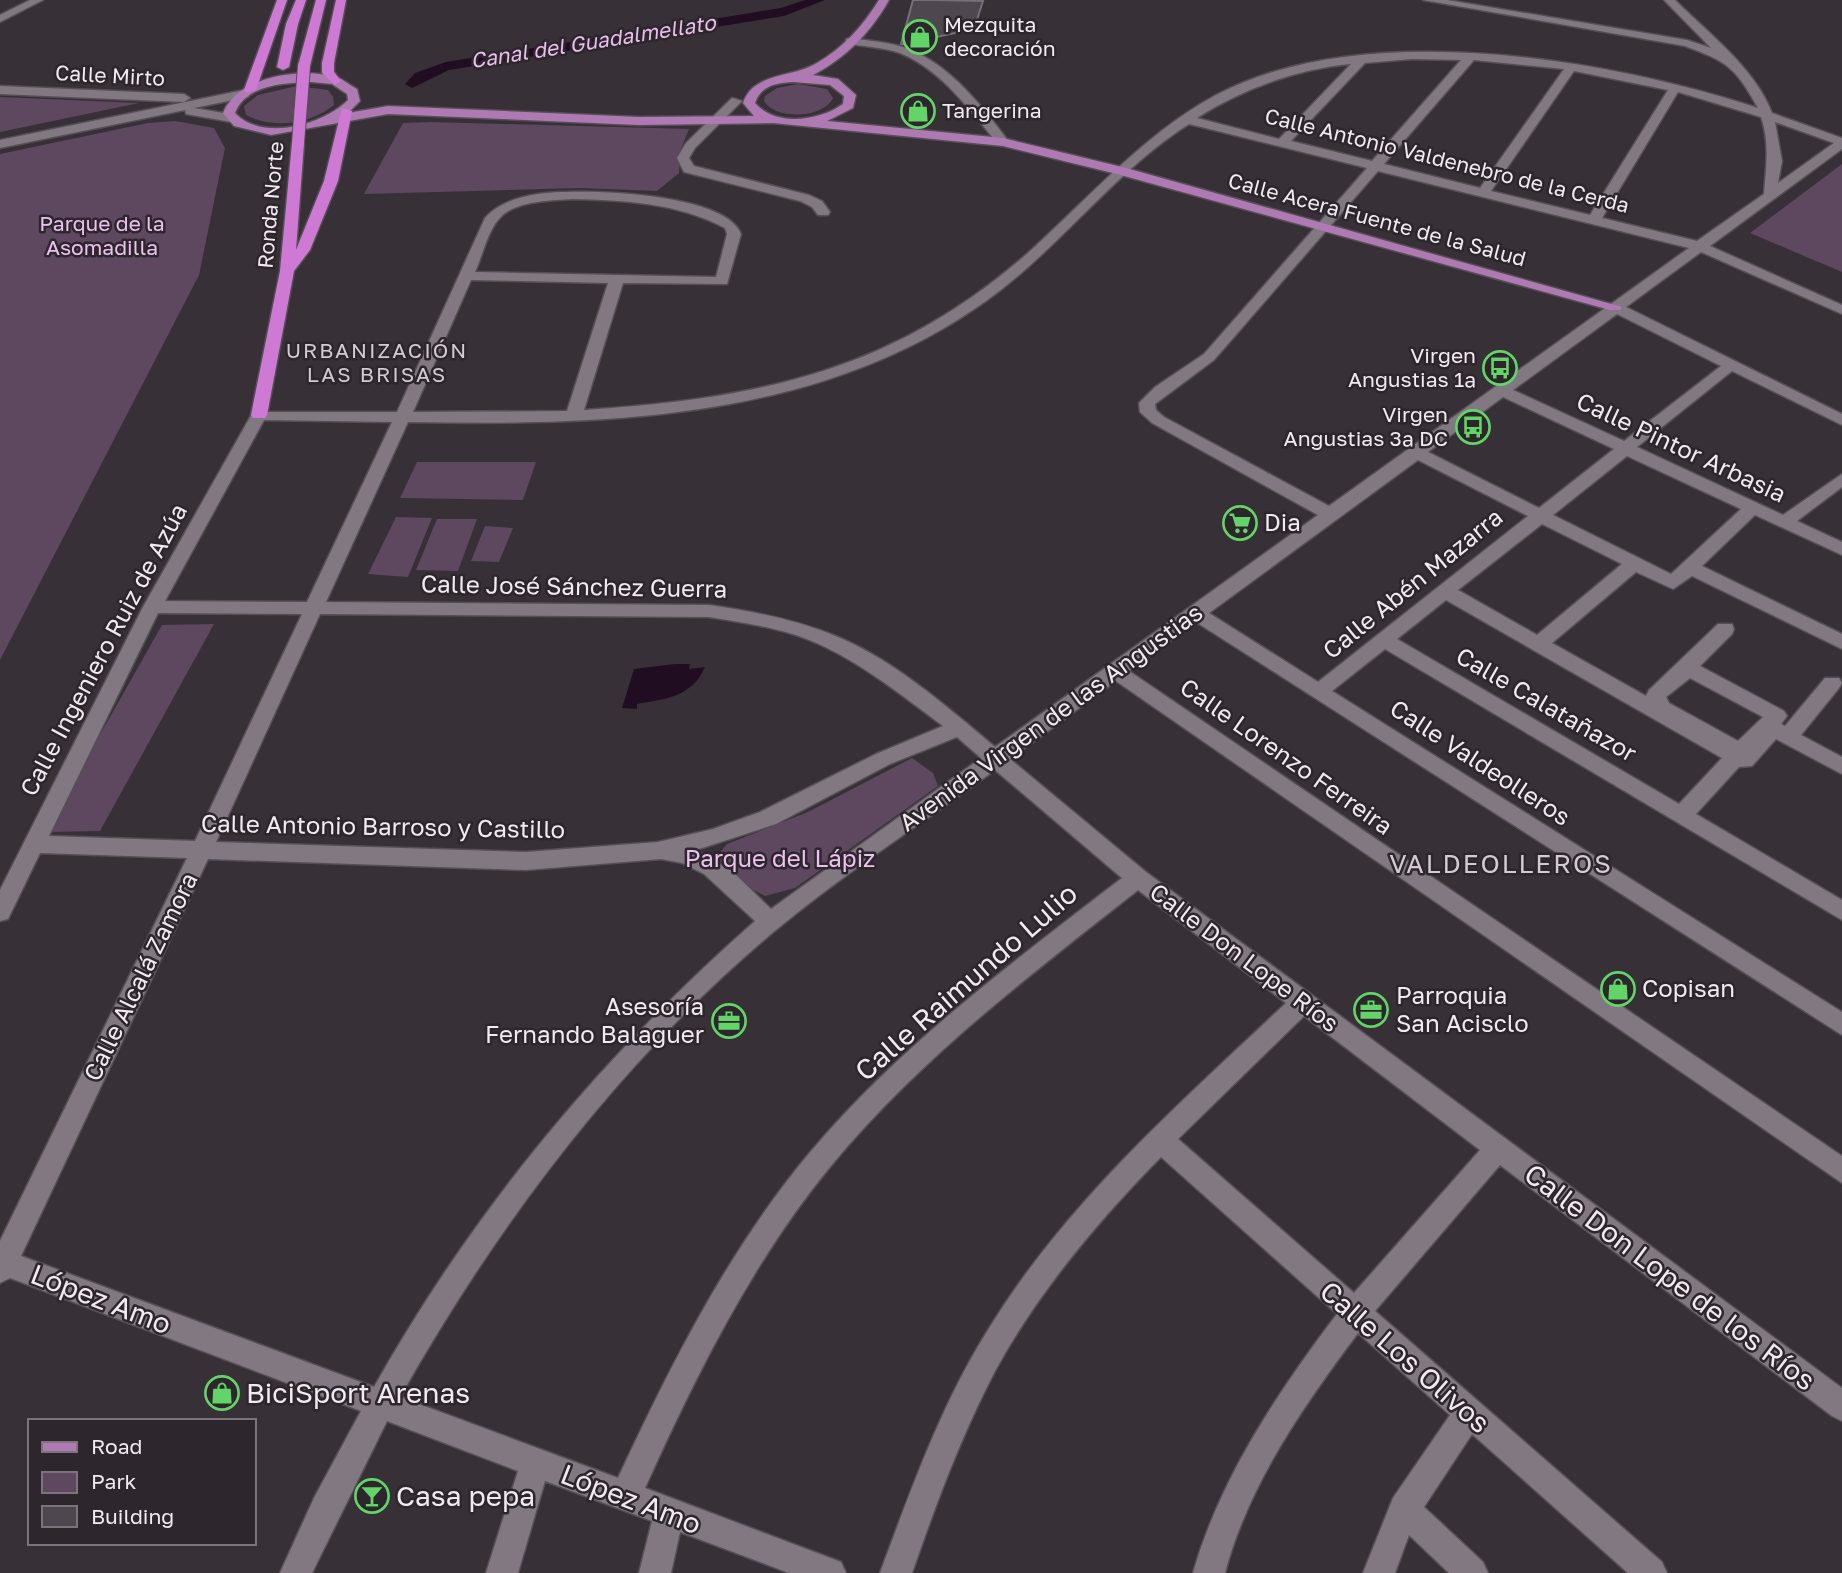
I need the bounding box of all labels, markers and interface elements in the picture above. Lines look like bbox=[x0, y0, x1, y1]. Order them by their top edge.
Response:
water label: Canal del Guadalmellato bbox=[468, 9, 719, 73]
place label: Mezquita decoración bbox=[944, 11, 1056, 61]
shop icon: Mezquita decoración bbox=[901, 18, 939, 56]
street label: Calle Mirto bbox=[54, 59, 166, 91]
shop icon: Tangerina bbox=[899, 92, 937, 130]
place label: Tangerina bbox=[942, 97, 1042, 123]
street label: Calle Antonio Valdenebro de la Cerda bbox=[1262, 102, 1632, 218]
street label: Ronda Norte bbox=[252, 140, 289, 269]
street label: Calle Acera Fuente de la Salud bbox=[1226, 167, 1529, 271]
park label: Parque de la Asomadilla bbox=[39, 210, 165, 260]
district label: URBANIZACIÓN LAS BRISAS bbox=[286, 337, 468, 387]
place label: Virgen Angustias 1ª bbox=[1348, 342, 1476, 392]
bus stop icon: Virgen Angustias 1ª bbox=[1481, 349, 1519, 387]
street label: Calle Pintor Arbasia bbox=[1572, 385, 1791, 508]
place label: Virgen Angustias 3ª DC bbox=[1284, 401, 1448, 451]
bus stop icon: Virgen Angustias 3ª DC bbox=[1454, 408, 1492, 446]
street label: Calle Ingeniero Ruiz de Azúa bbox=[13, 498, 192, 800]
street label: Calle Abén Mazarra bbox=[1316, 502, 1508, 664]
supermarket icon: Dia bbox=[1221, 504, 1259, 542]
place label: Dia bbox=[1264, 507, 1301, 536]
street label: Calle José Sánchez Guerra bbox=[421, 568, 727, 603]
street label: Avenida Virgen de las Angustias bbox=[893, 597, 1207, 837]
street label: Calle Calatañazor bbox=[1451, 640, 1642, 767]
street label: Calle Lorenzo Ferreira bbox=[1175, 671, 1399, 840]
street label: Calle Valdeolleros bbox=[1385, 693, 1576, 831]
street label: Calle Antonio Barroso y Castillo bbox=[201, 808, 565, 843]
park label: Parque del Lápiz bbox=[685, 843, 875, 872]
district label: VALDEOLLEROS bbox=[1389, 848, 1613, 879]
street label: Calle Alcalá Zamora bbox=[77, 867, 203, 1085]
street label: Calle Raimundo Lulio bbox=[848, 876, 1083, 1087]
street label: Calle Don Lope Ríos bbox=[1145, 876, 1345, 1037]
shop icon: Copisan bbox=[1599, 970, 1637, 1008]
place label: Copisan bbox=[1642, 973, 1735, 1002]
place label: Parroquia San Acisclo bbox=[1396, 980, 1529, 1037]
place label: Asesoría Fernando Balaguer bbox=[485, 991, 704, 1048]
office icon: Parroquia San Acisclo bbox=[1352, 991, 1390, 1029]
office icon: Asesoría Fernando Balaguer bbox=[710, 1002, 748, 1040]
street label: Calle Don Lope de los Ríos bbox=[1519, 1157, 1822, 1397]
street label: López Amo bbox=[26, 1257, 176, 1340]
street label: Calle Los Olivos bbox=[1314, 1274, 1497, 1439]
shop icon: BiciSport Arenas bbox=[203, 1374, 241, 1412]
place label: BiciSport Arenas bbox=[246, 1376, 470, 1409]
legend bbox=[28, 1419, 256, 1545]
text: Road bbox=[91, 1433, 142, 1459]
street label: López Amo bbox=[556, 1457, 706, 1540]
text: Park bbox=[91, 1468, 137, 1494]
bar icon: Casa pepa bbox=[353, 1477, 391, 1515]
place label: Casa pepa bbox=[396, 1479, 535, 1512]
text: Building bbox=[91, 1503, 174, 1529]

